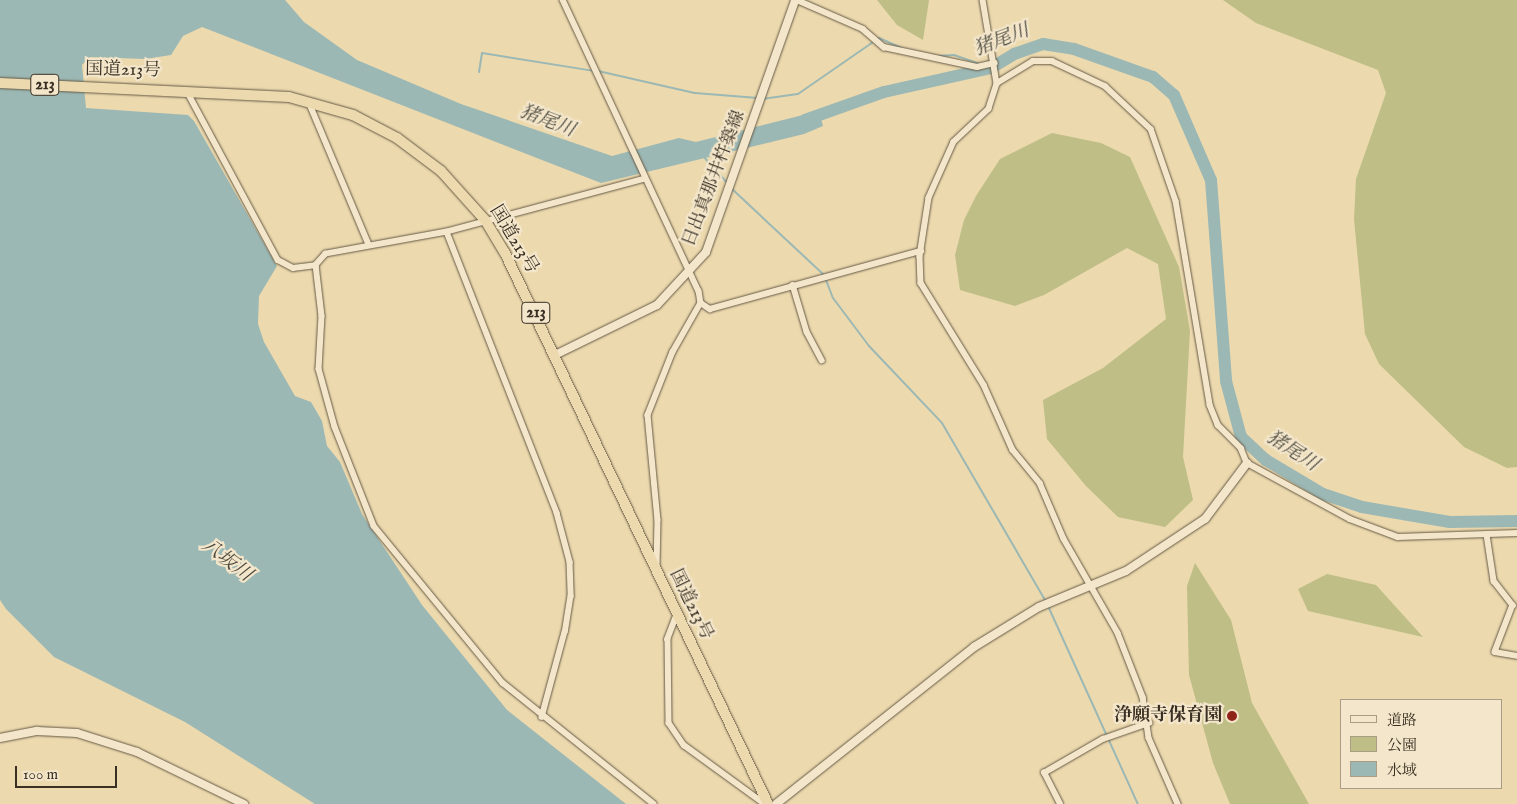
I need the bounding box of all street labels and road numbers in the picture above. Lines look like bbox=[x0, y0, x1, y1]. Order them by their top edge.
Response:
street label: 国道213号 bbox=[85, 60, 161, 82]
road number: 213 bbox=[30, 72, 60, 98]
street label: 日出真那井杵築線 bbox=[679, 108, 751, 250]
street label: 国道213号 bbox=[484, 202, 542, 278]
road number: 213 bbox=[521, 300, 551, 326]
street label: 国道213号 bbox=[664, 566, 716, 644]

